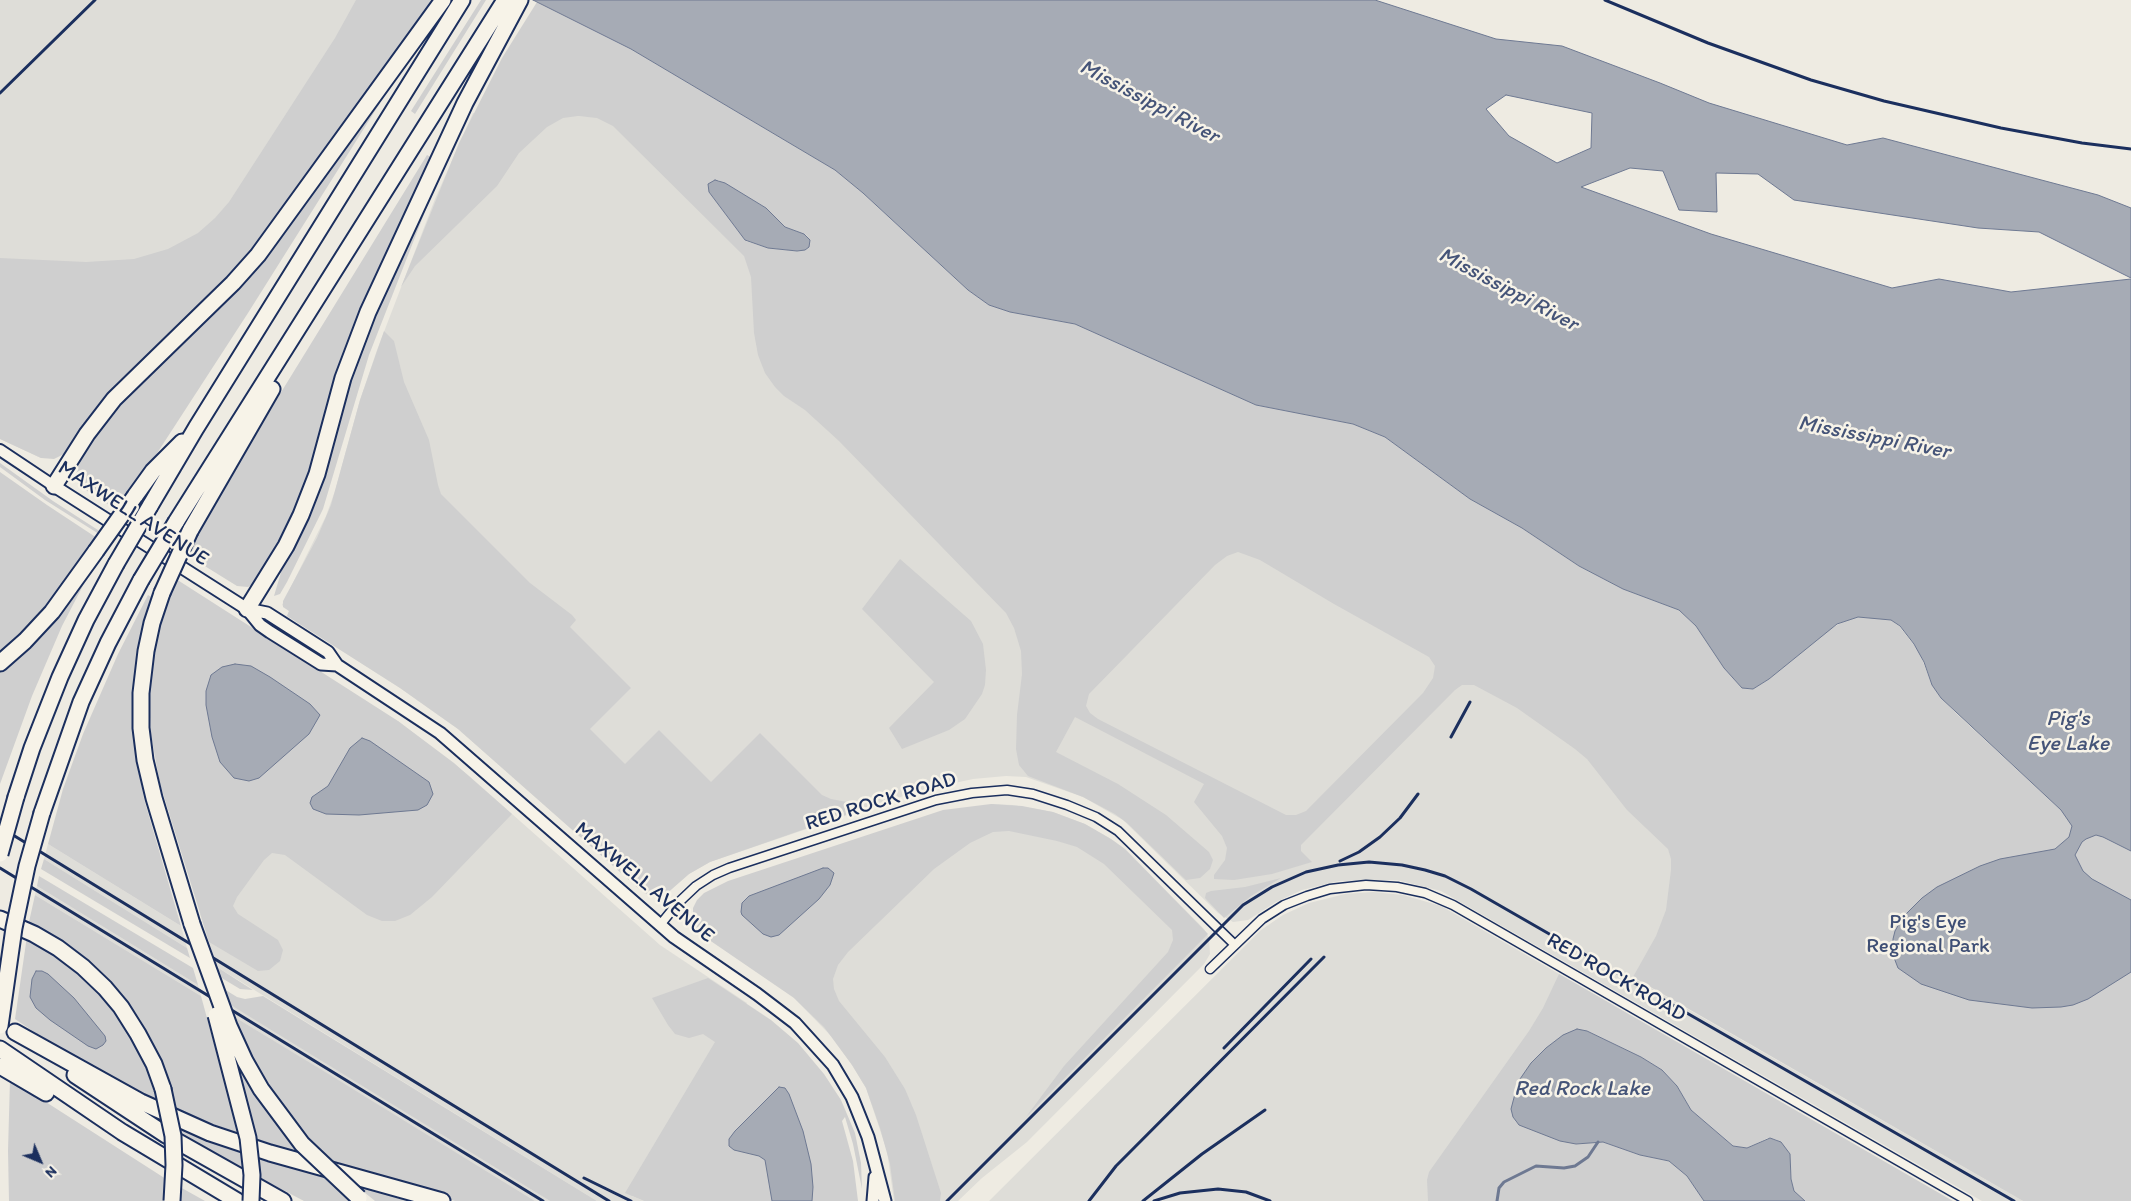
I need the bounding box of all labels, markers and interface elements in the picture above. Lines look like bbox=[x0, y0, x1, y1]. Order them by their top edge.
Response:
water label: Mississippi River bbox=[1075, 54, 1223, 150]
water label: Mississippi River bbox=[1434, 242, 1582, 338]
water label: Mississippi River bbox=[1796, 410, 1952, 466]
street label: MAXWELL AVENUE bbox=[53, 456, 213, 572]
water label: Pig's Eye Lake bbox=[2027, 706, 2109, 758]
street label: RED ROCK ROAD bbox=[802, 767, 960, 837]
street label: MAXWELL AVENUE bbox=[569, 817, 719, 949]
park label: Pig's Eye Regional Park bbox=[1866, 910, 1990, 960]
street label: RED ROCK ROAD bbox=[1542, 928, 1690, 1028]
water label: Red Rock Lake bbox=[1514, 1076, 1650, 1102]
north arrow bbox=[15, 1136, 65, 1186]
text: N bbox=[42, 1163, 60, 1181]

